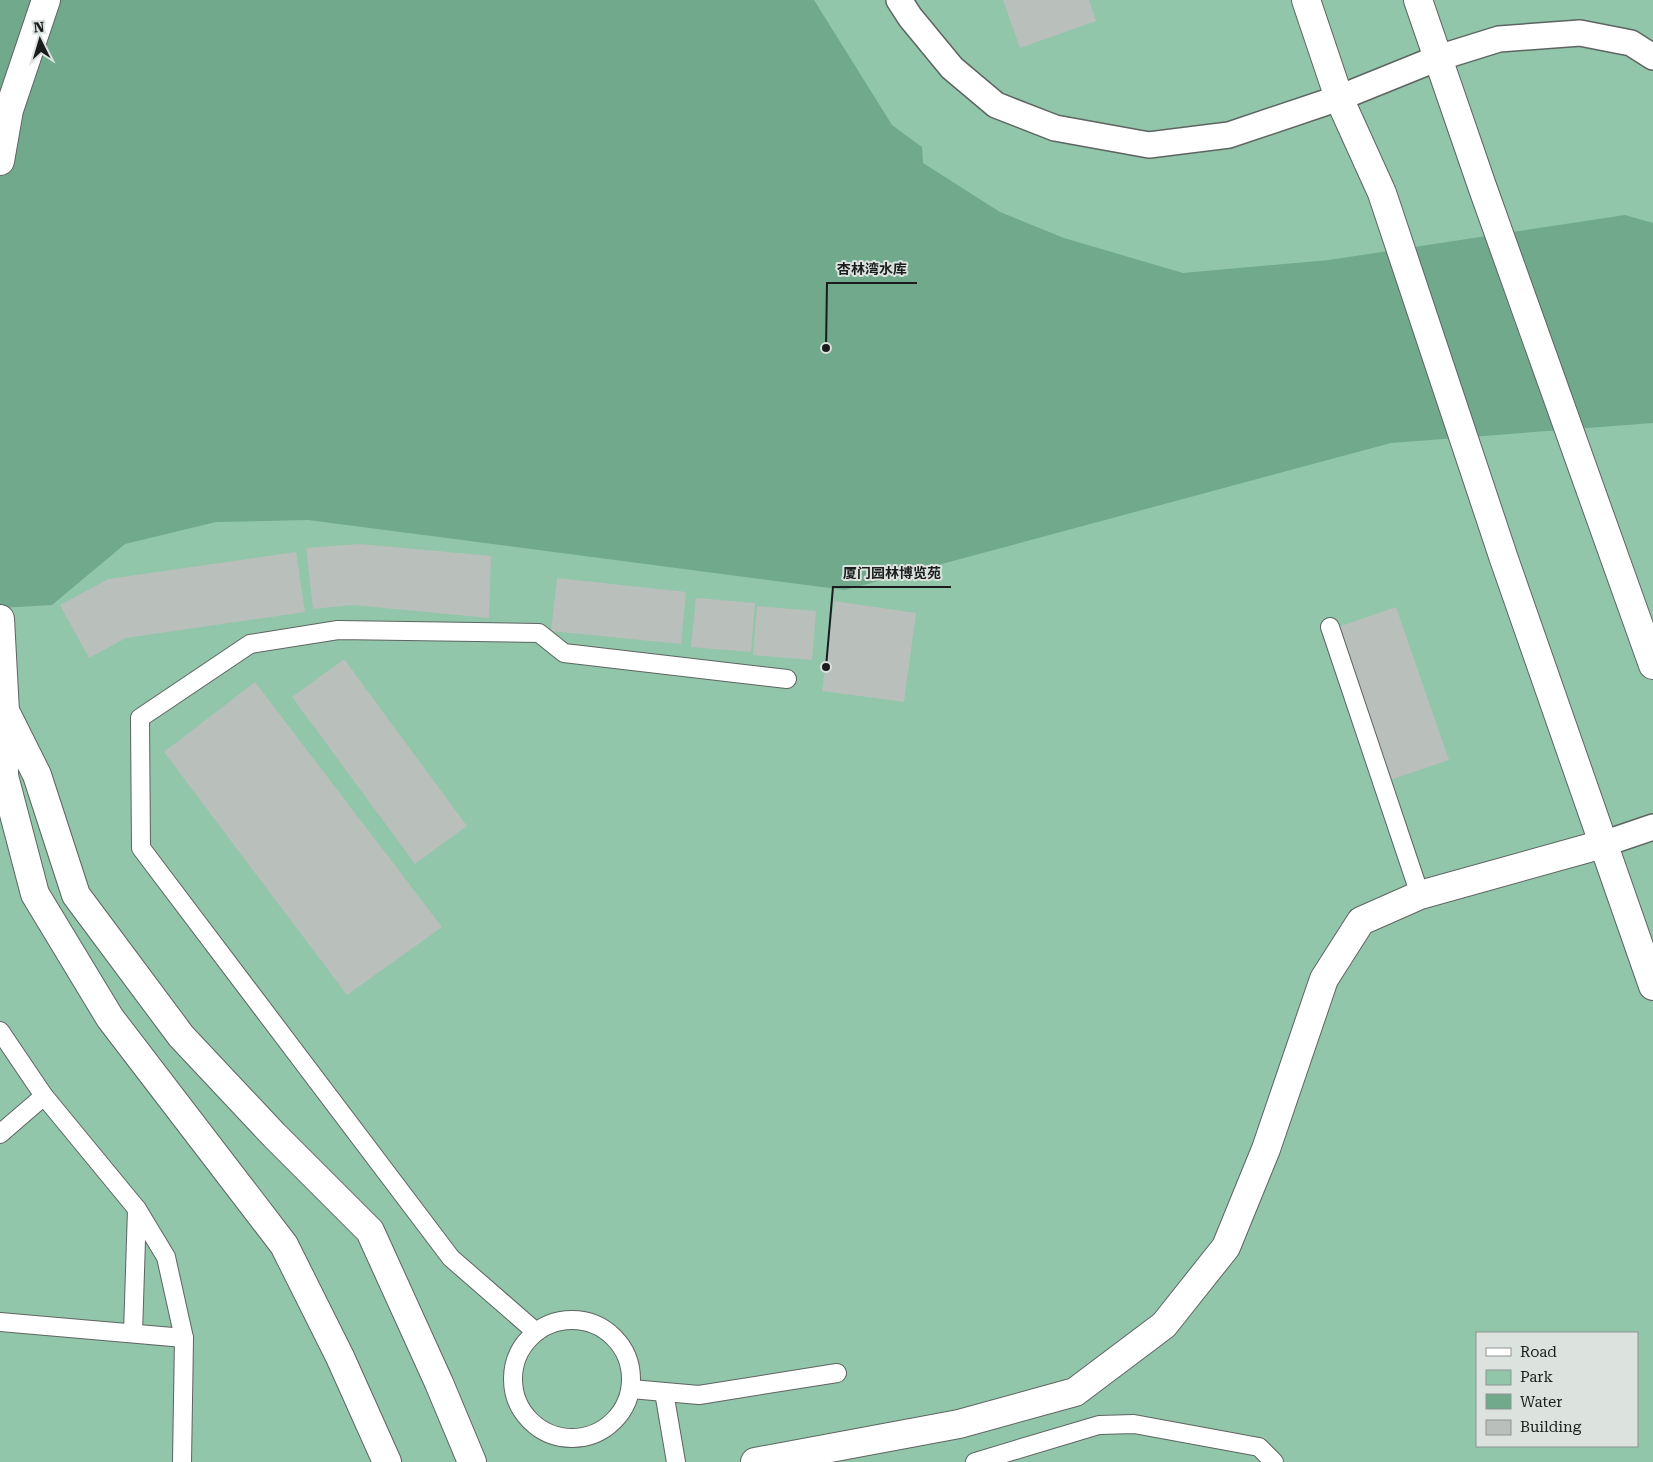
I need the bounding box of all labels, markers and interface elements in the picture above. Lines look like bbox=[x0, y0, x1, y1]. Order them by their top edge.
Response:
north arrow bbox=[15, 15, 65, 65]
text: N bbox=[33, 19, 45, 35]
callout: 杏林湾水库 bbox=[827, 254, 917, 283]
text: 杏林湾水库 bbox=[837, 261, 907, 277]
callout: 厦门园林博览苑 bbox=[833, 558, 951, 587]
text: 厦门园林博览苑 bbox=[843, 565, 941, 581]
legend bbox=[1476, 1332, 1638, 1447]
text: Road bbox=[1520, 1343, 1557, 1361]
text: Park bbox=[1520, 1368, 1554, 1386]
text: Water bbox=[1520, 1393, 1562, 1411]
text: Building bbox=[1520, 1418, 1582, 1436]

